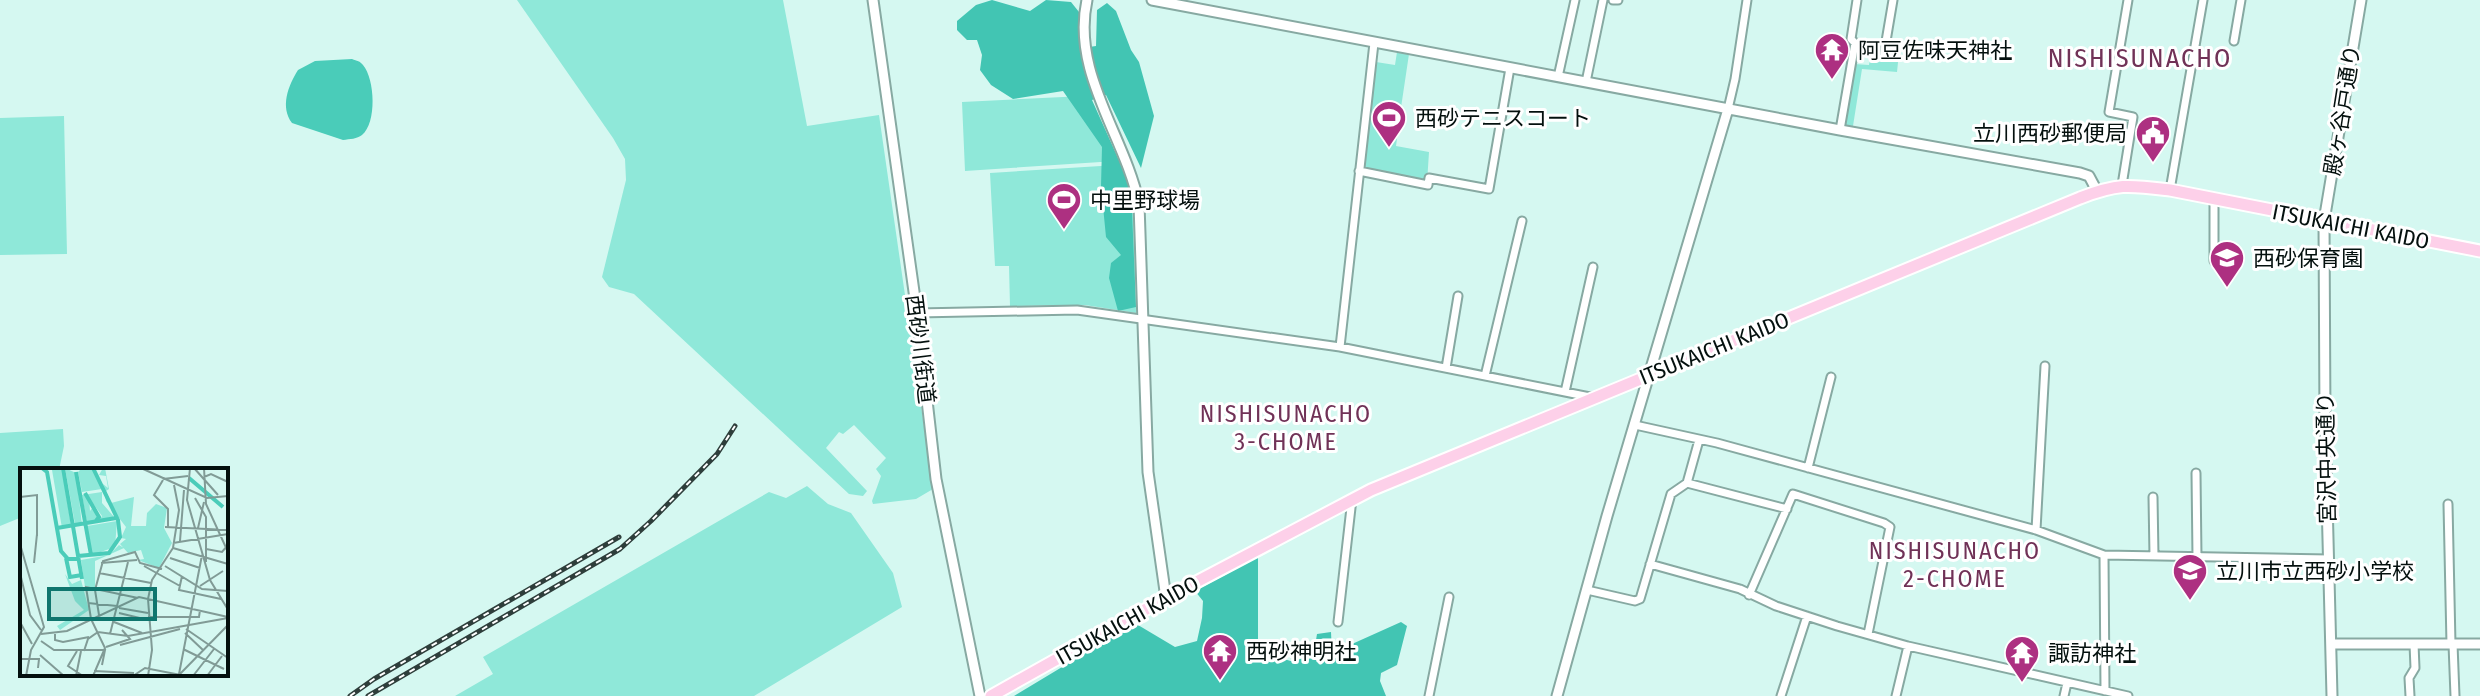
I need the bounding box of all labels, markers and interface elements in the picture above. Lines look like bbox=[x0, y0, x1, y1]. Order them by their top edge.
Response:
temple icon: 阿豆佐味天神社 bbox=[1813, 31, 1851, 81]
place label: 阿豆佐味天神社 bbox=[1858, 37, 2012, 64]
district label: NISHISUNACHO bbox=[2048, 43, 2232, 74]
street label: 殿ヶ谷戸通り bbox=[2319, 43, 2366, 177]
sports icon: 西砂テニスコート bbox=[1370, 99, 1408, 149]
place label: 西砂テニスコート bbox=[1415, 105, 1591, 132]
public building icon: 立川西砂郵便局 bbox=[2134, 114, 2172, 164]
place label: 立川西砂郵便局 bbox=[1973, 120, 2127, 147]
sports icon: 中里野球場 bbox=[1045, 181, 1083, 231]
place label: 中里野球場 bbox=[1090, 187, 1200, 214]
street label: ITSUKAICHI KAIDO bbox=[2270, 198, 2432, 255]
school or university icon: 西砂保育園 bbox=[2208, 239, 2246, 289]
place label: 西砂保育園 bbox=[2253, 245, 2363, 272]
street label: 西砂川街道 bbox=[900, 293, 941, 405]
street label: ITSUKAICHI KAIDO bbox=[1635, 306, 1793, 391]
street label: 宮沢中央通り bbox=[2312, 392, 2341, 524]
district label: NISHISUNACHO 3-CHOME bbox=[1200, 400, 1372, 456]
inset map bbox=[20, 468, 228, 676]
district label: NISHISUNACHO 2-CHOME bbox=[1869, 537, 2041, 593]
school or university icon: 立川市立西砂小学校 bbox=[2171, 552, 2209, 602]
place label: 立川市立西砂小学校 bbox=[2216, 558, 2414, 585]
street label: ITSUKAICHI KAIDO bbox=[1051, 570, 1203, 671]
temple icon: 西砂神明社 bbox=[1201, 632, 1239, 682]
temple icon: 諏訪神社 bbox=[2003, 634, 2041, 684]
place label: 西砂神明社 bbox=[1246, 638, 1356, 665]
place label: 諏訪神社 bbox=[2048, 640, 2136, 667]

